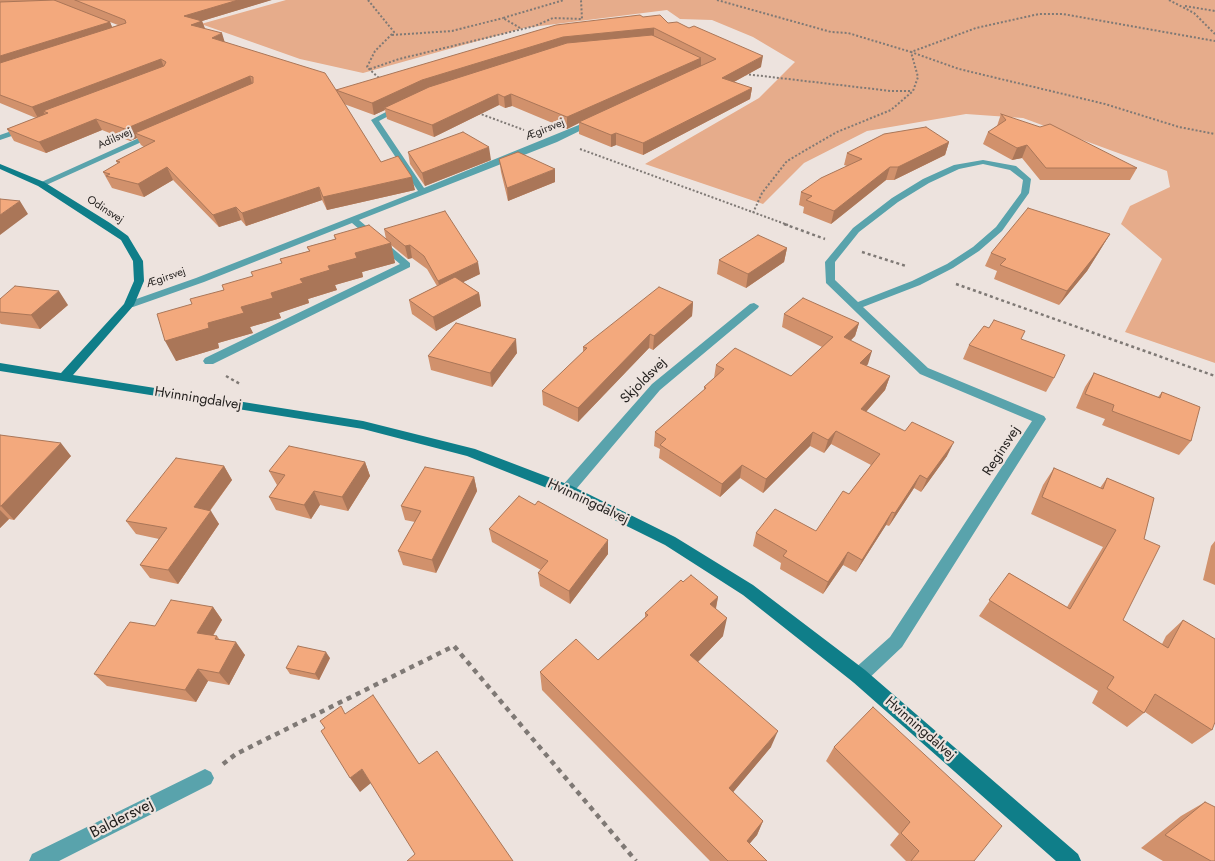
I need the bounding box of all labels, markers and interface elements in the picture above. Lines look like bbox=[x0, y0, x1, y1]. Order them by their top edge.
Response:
street label: Ægirsvej bbox=[524, 116, 566, 144]
street label: Adilsvej bbox=[96, 126, 134, 152]
street label: Odinsvej bbox=[84, 193, 126, 227]
street label: Ægirsvej bbox=[145, 265, 187, 291]
street label: Skjoldsvej bbox=[617, 354, 671, 408]
street label: Hvinningdalvej bbox=[153, 384, 243, 414]
street label: Reginsvej bbox=[980, 423, 1024, 479]
street label: Hvinningdalvej bbox=[545, 476, 631, 528]
street label: Hvinningdalvej bbox=[881, 694, 959, 764]
street label: Baldersvej bbox=[87, 795, 157, 843]

